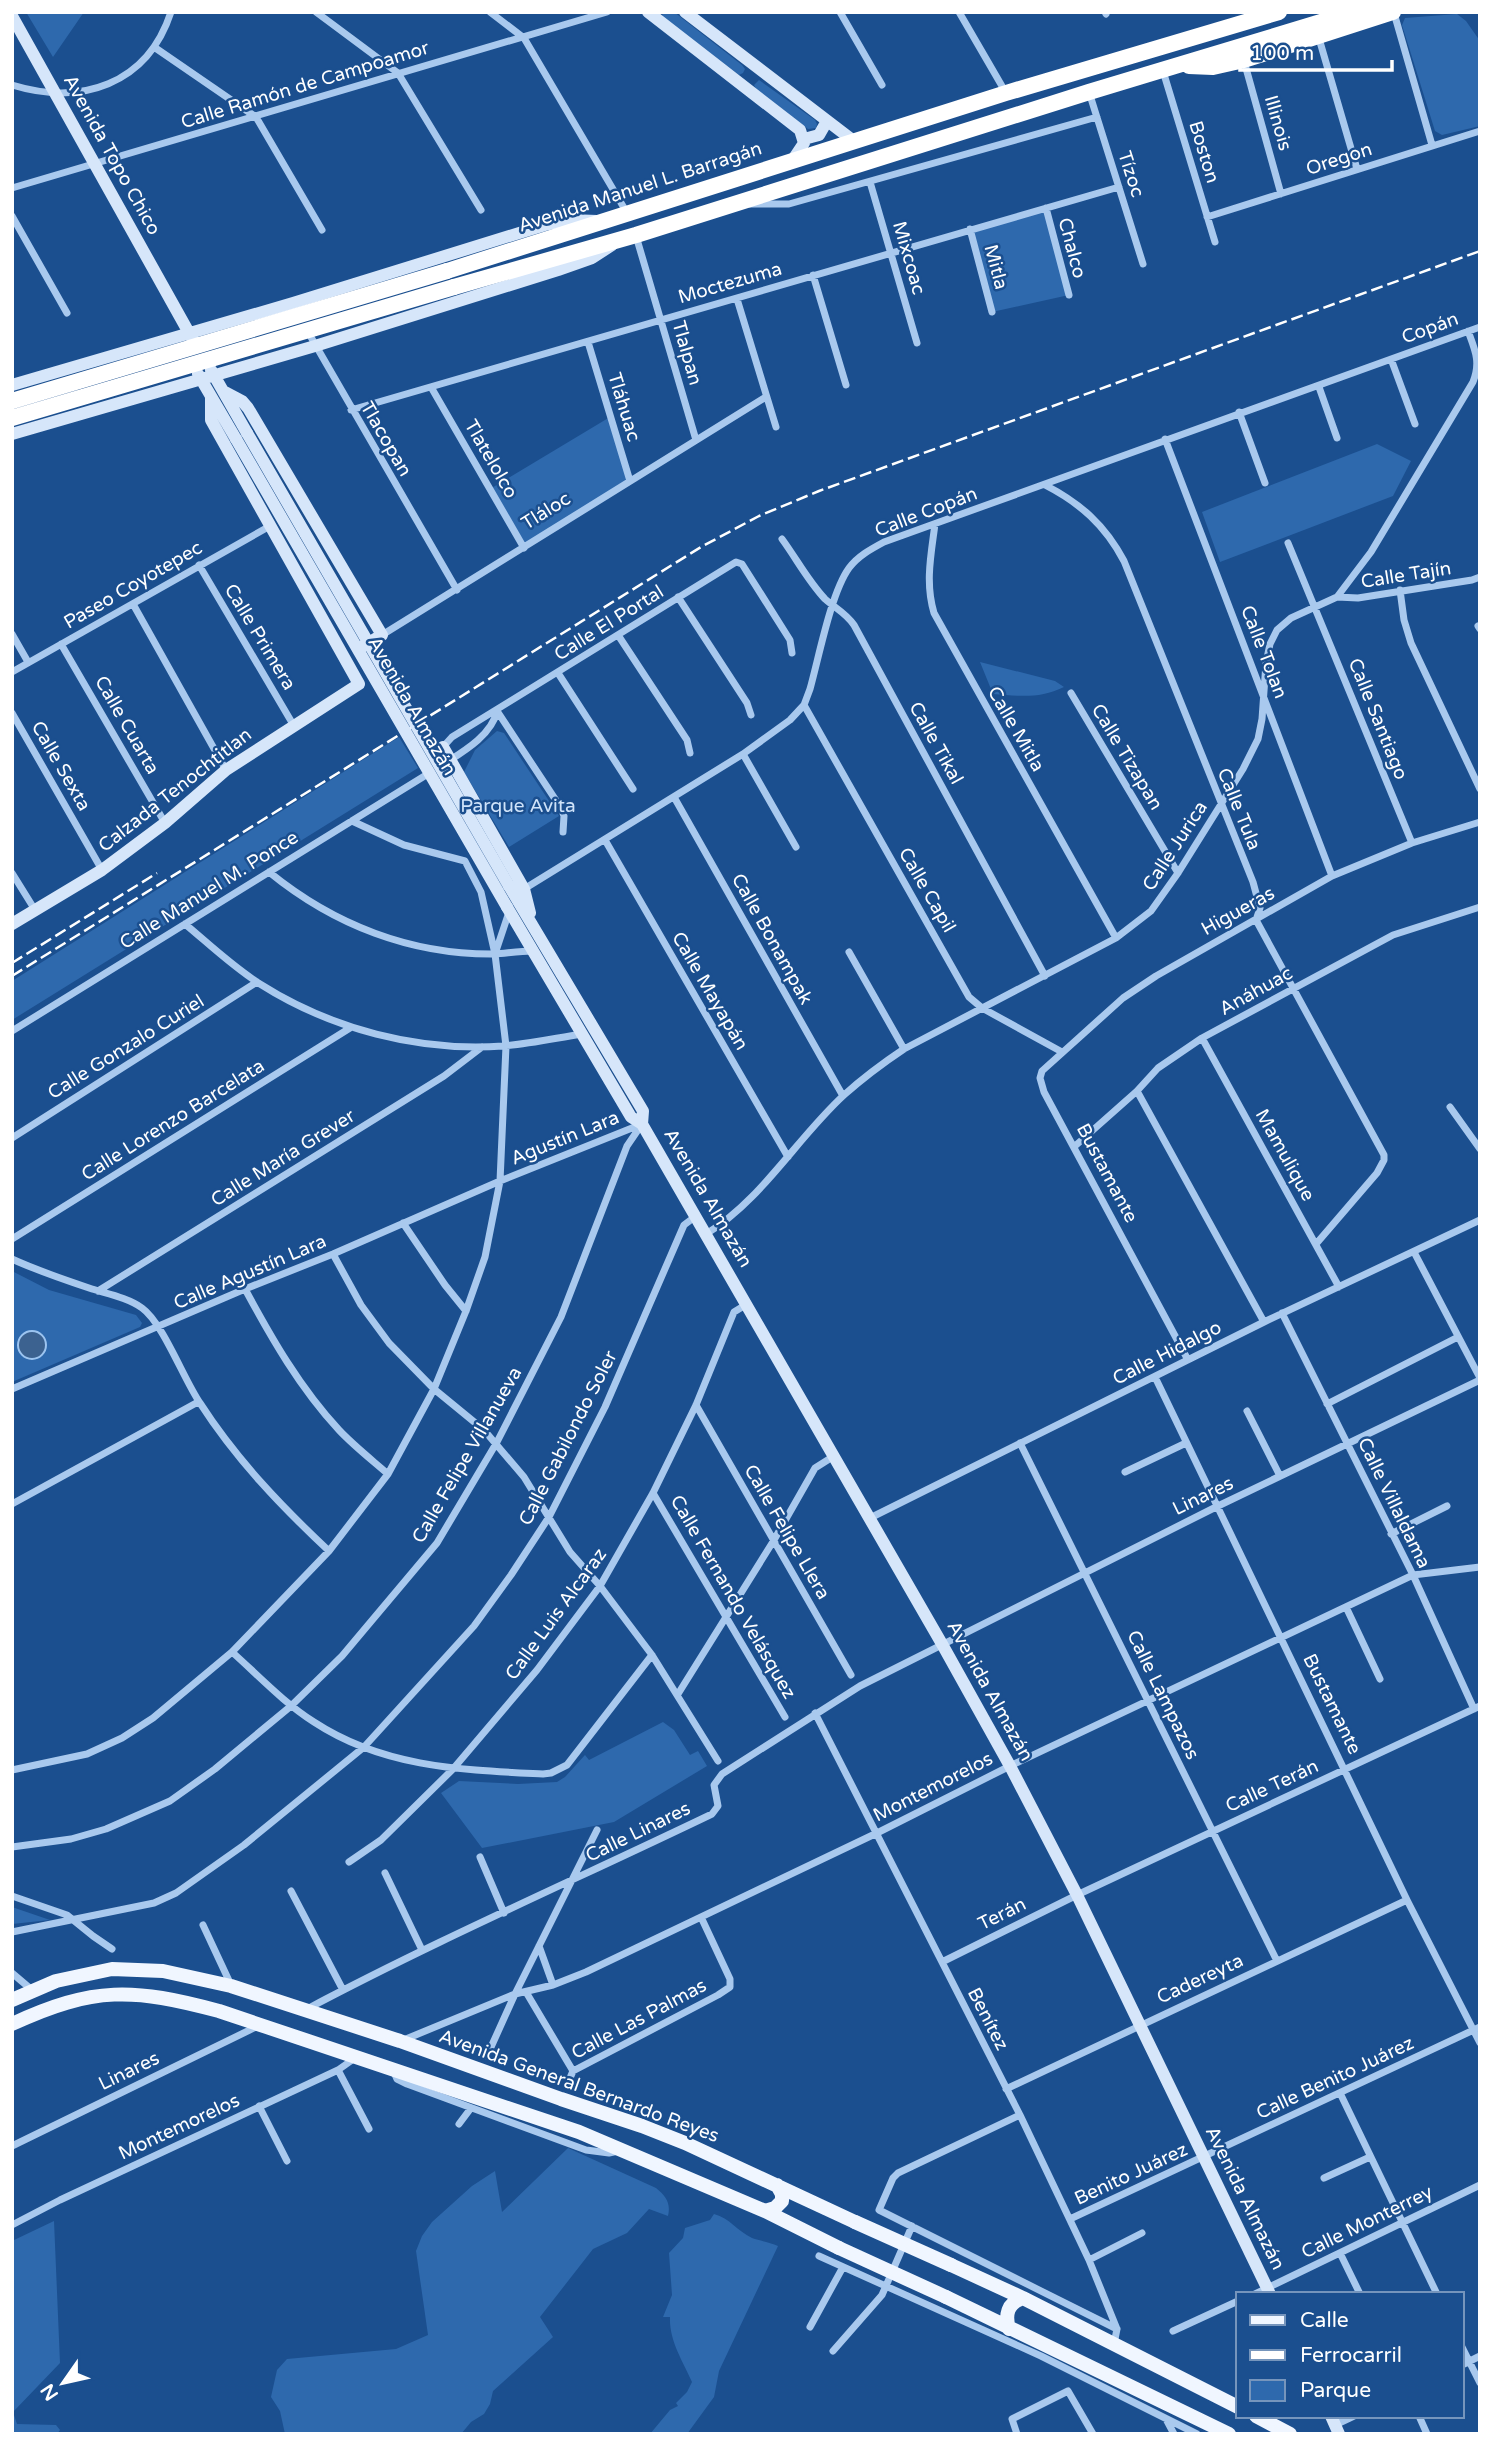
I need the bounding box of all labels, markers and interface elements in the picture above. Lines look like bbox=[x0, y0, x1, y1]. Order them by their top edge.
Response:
scale bar bbox=[1240, 28, 1392, 72]
street label: Calle Ramón de Campoamor bbox=[178, 37, 432, 133]
text: 100 m bbox=[1250, 41, 1314, 66]
street label: Avenida Topo Chico bbox=[59, 71, 165, 239]
street label: Illinois bbox=[1260, 93, 1296, 153]
street label: Boston bbox=[1184, 118, 1224, 186]
street label: Avenida Manuel L. Barragán bbox=[515, 137, 765, 237]
street label: Oregon bbox=[1303, 138, 1375, 180]
street label: Tízoc bbox=[1113, 148, 1149, 200]
street label: Chalco bbox=[1053, 215, 1091, 281]
street label: Mixcoac bbox=[888, 219, 930, 297]
street label: Mitla bbox=[979, 242, 1013, 292]
street label: Moctezuma bbox=[676, 258, 784, 308]
street label: Copán bbox=[1399, 308, 1461, 348]
street label: Tlalpan bbox=[667, 318, 707, 388]
street label: Tláhuac bbox=[603, 370, 645, 444]
street label: Tlacopan bbox=[356, 398, 416, 480]
street label: Tlatelolco bbox=[460, 416, 522, 502]
street label: Calle Copán bbox=[872, 482, 980, 542]
street label: Tláloc bbox=[518, 488, 574, 534]
street label: Paseo Coyotepec bbox=[60, 536, 206, 634]
street label: Calle Tajín bbox=[1359, 557, 1453, 593]
street label: Calle Primera bbox=[220, 580, 300, 694]
street label: Calle El Portal bbox=[550, 581, 668, 665]
street label: Calle Tolan bbox=[1236, 602, 1292, 702]
street label: Avenida Almazán bbox=[363, 633, 461, 779]
street label: Calle Santiago bbox=[1344, 655, 1412, 783]
street label: Calle Cuarta bbox=[90, 672, 164, 778]
street label: Calle Mitla bbox=[983, 683, 1049, 775]
street label: Calle Tikal bbox=[904, 698, 968, 788]
street label: Calle Tizapan bbox=[1087, 700, 1167, 814]
street label: Calle Sexta bbox=[27, 717, 95, 815]
street label: Calzada Tenochtitlan bbox=[94, 723, 256, 857]
street label: Calle Tula bbox=[1213, 765, 1265, 853]
park label: Parque Avita bbox=[460, 795, 576, 817]
street label: Calle Jurica bbox=[1138, 797, 1212, 895]
street label: Calle Manuel M. Ponce bbox=[116, 826, 302, 954]
street label: Calle Capil bbox=[894, 844, 960, 936]
street label: Calle Bonampak bbox=[727, 870, 817, 1008]
street label: Higueras bbox=[1198, 882, 1278, 940]
street label: Calle Mayapán bbox=[667, 928, 753, 1054]
street label: Anáhuac bbox=[1216, 962, 1296, 1020]
street label: Calle Gonzalo Curiel bbox=[44, 990, 208, 1104]
street label: Calle Lorenzo Barcelata bbox=[77, 1055, 269, 1185]
street label: Calle María Grever bbox=[207, 1104, 360, 1211]
street label: Mamulique bbox=[1251, 1105, 1319, 1205]
street label: Agustín Lara bbox=[508, 1106, 622, 1170]
street label: Bustamante bbox=[1072, 1120, 1142, 1226]
street label: Avenida Almazán bbox=[659, 1125, 757, 1271]
street label: Calle Agustín Lara bbox=[170, 1230, 330, 1314]
street label: Calle Hidalgo bbox=[1109, 1316, 1225, 1390]
street label: Calle Gabilondo Soler bbox=[514, 1346, 622, 1529]
street label: Calle Felipe Villanueva bbox=[407, 1363, 527, 1547]
street label: Calle Villaldama bbox=[1353, 1434, 1435, 1572]
street label: Calle Felipe Llera bbox=[739, 1461, 835, 1603]
street label: Linares bbox=[1169, 1472, 1237, 1520]
street label: Calle Fernando Velásquez bbox=[666, 1491, 800, 1703]
street label: Calle Luis Alcaraz bbox=[501, 1544, 611, 1684]
street label: Avenida Almazán bbox=[942, 1617, 1038, 1765]
street label: Calle Lampazos bbox=[1122, 1627, 1204, 1763]
street label: Bustamante bbox=[1298, 1650, 1366, 1758]
street label: Montemorelos bbox=[870, 1747, 996, 1827]
street label: Calle Terán bbox=[1222, 1755, 1322, 1817]
street label: Calle Linares bbox=[582, 1797, 694, 1867]
street label: Terán bbox=[974, 1893, 1030, 1935]
street label: Cadereyta bbox=[1153, 1949, 1247, 2009]
street label: Calle Las Palmas bbox=[568, 1974, 710, 2064]
street label: Benítez bbox=[963, 1984, 1013, 2054]
street label: Avenida General Bernardo Reyes bbox=[436, 2025, 722, 2147]
street label: Calle Benito Juárez bbox=[1253, 2032, 1417, 2124]
street label: Linares bbox=[95, 2047, 163, 2095]
street label: Montemorelos bbox=[115, 2089, 243, 2165]
street label: Avenida Almazán bbox=[1201, 2123, 1289, 2273]
street label: Benito Juárez bbox=[1071, 2138, 1191, 2210]
street label: Calle Monterrey bbox=[1298, 2181, 1436, 2263]
legend bbox=[1236, 2292, 1464, 2418]
text: Calle bbox=[1300, 2308, 1349, 2333]
text: Ferrocarril bbox=[1300, 2343, 1402, 2368]
north arrow bbox=[28, 2348, 98, 2418]
text: Parque bbox=[1300, 2378, 1371, 2403]
text: N bbox=[36, 2379, 63, 2404]

